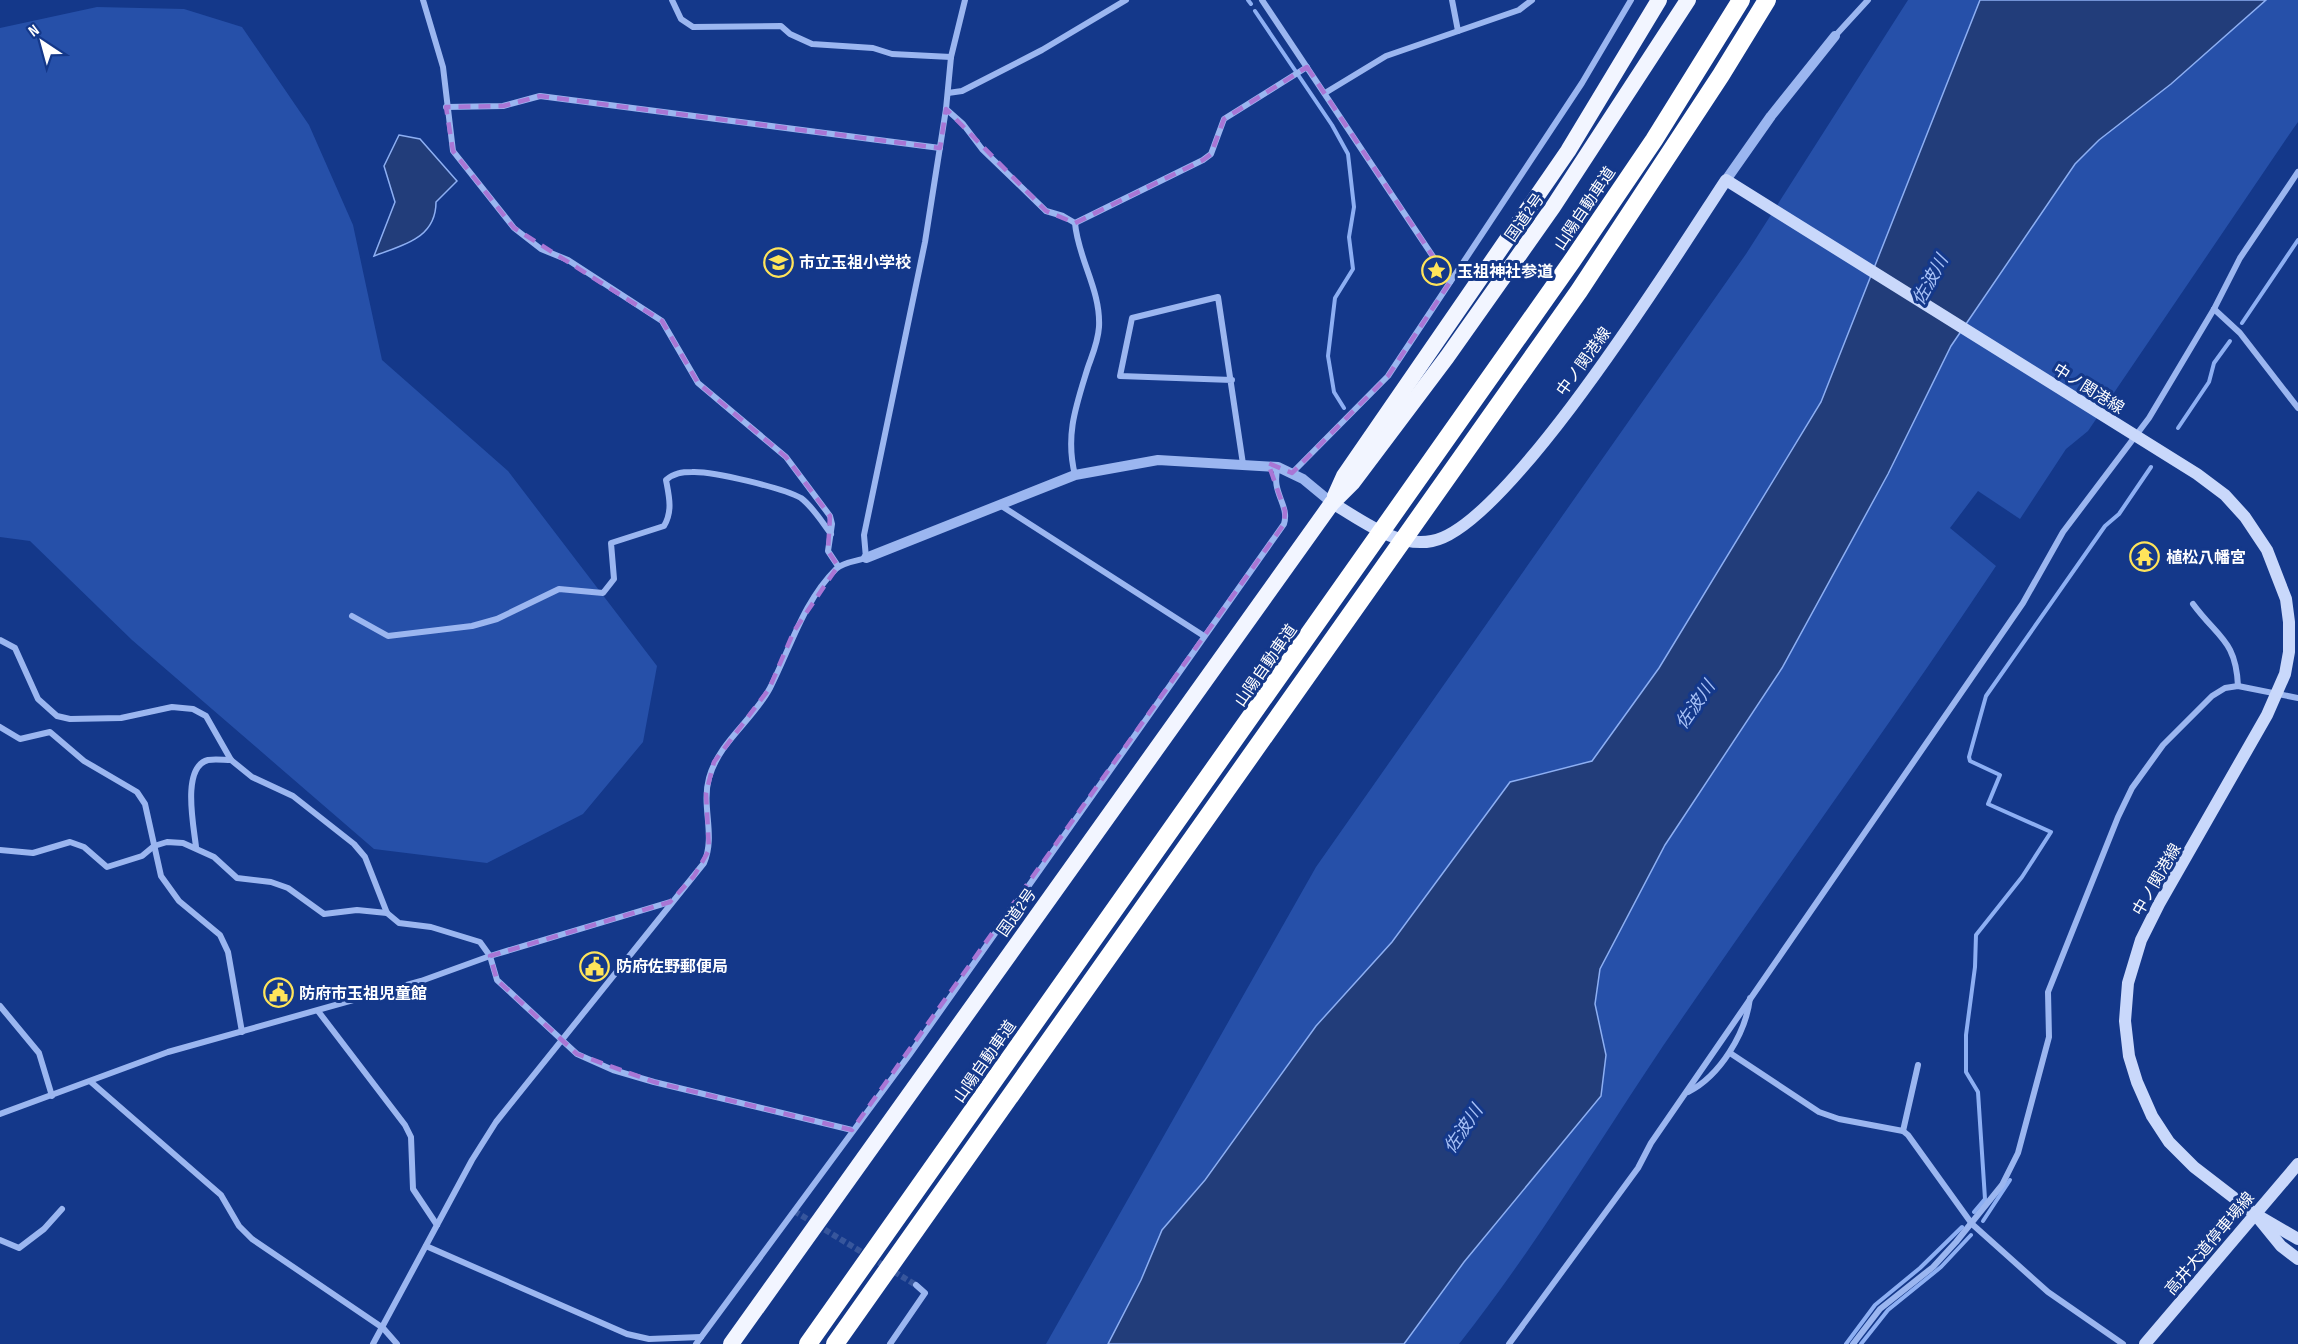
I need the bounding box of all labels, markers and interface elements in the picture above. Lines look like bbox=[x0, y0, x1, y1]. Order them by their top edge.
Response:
north arrow bbox=[12, 12, 72, 72]
text: N bbox=[25, 21, 43, 41]
street label: 山陽自動車道 bbox=[1551, 164, 1620, 254]
street label: 国道2号 bbox=[1502, 190, 1549, 246]
school or university icon: 市立玉祖小学校 bbox=[762, 246, 794, 278]
water label: 佐波川 bbox=[1908, 250, 1954, 309]
place label: 市立玉祖小学校 bbox=[799, 254, 911, 273]
place icon: 玉祖神社参道 bbox=[1420, 255, 1452, 287]
place label: 玉祖神社参道 bbox=[1457, 262, 1553, 282]
street label: 中ノ関港線 bbox=[1553, 324, 1615, 400]
street label: 中ノ関港線 bbox=[2049, 360, 2127, 419]
temple icon: 植松八幡宮 bbox=[2129, 541, 2161, 573]
place label: 植松八幡宮 bbox=[2166, 548, 2246, 568]
street label: 山陽自動車道 bbox=[1231, 621, 1302, 711]
water label: 佐波川 bbox=[1671, 676, 1721, 733]
street label: 中ノ関港線 bbox=[2129, 840, 2186, 919]
street label: 国道2号 bbox=[994, 885, 1041, 941]
public building icon: 防府佐野郵便局 bbox=[579, 950, 611, 982]
place label: 防府佐野郵便局 bbox=[616, 958, 728, 977]
public building icon: 防府市玉祖児童館 bbox=[262, 977, 294, 1009]
place label: 防府市玉祖児童館 bbox=[299, 985, 427, 1004]
street label: 山陽自動車道 bbox=[950, 1017, 1021, 1107]
water label: 佐波川 bbox=[1440, 1099, 1488, 1158]
street label: 高井大道停車場線 bbox=[2162, 1189, 2259, 1299]

